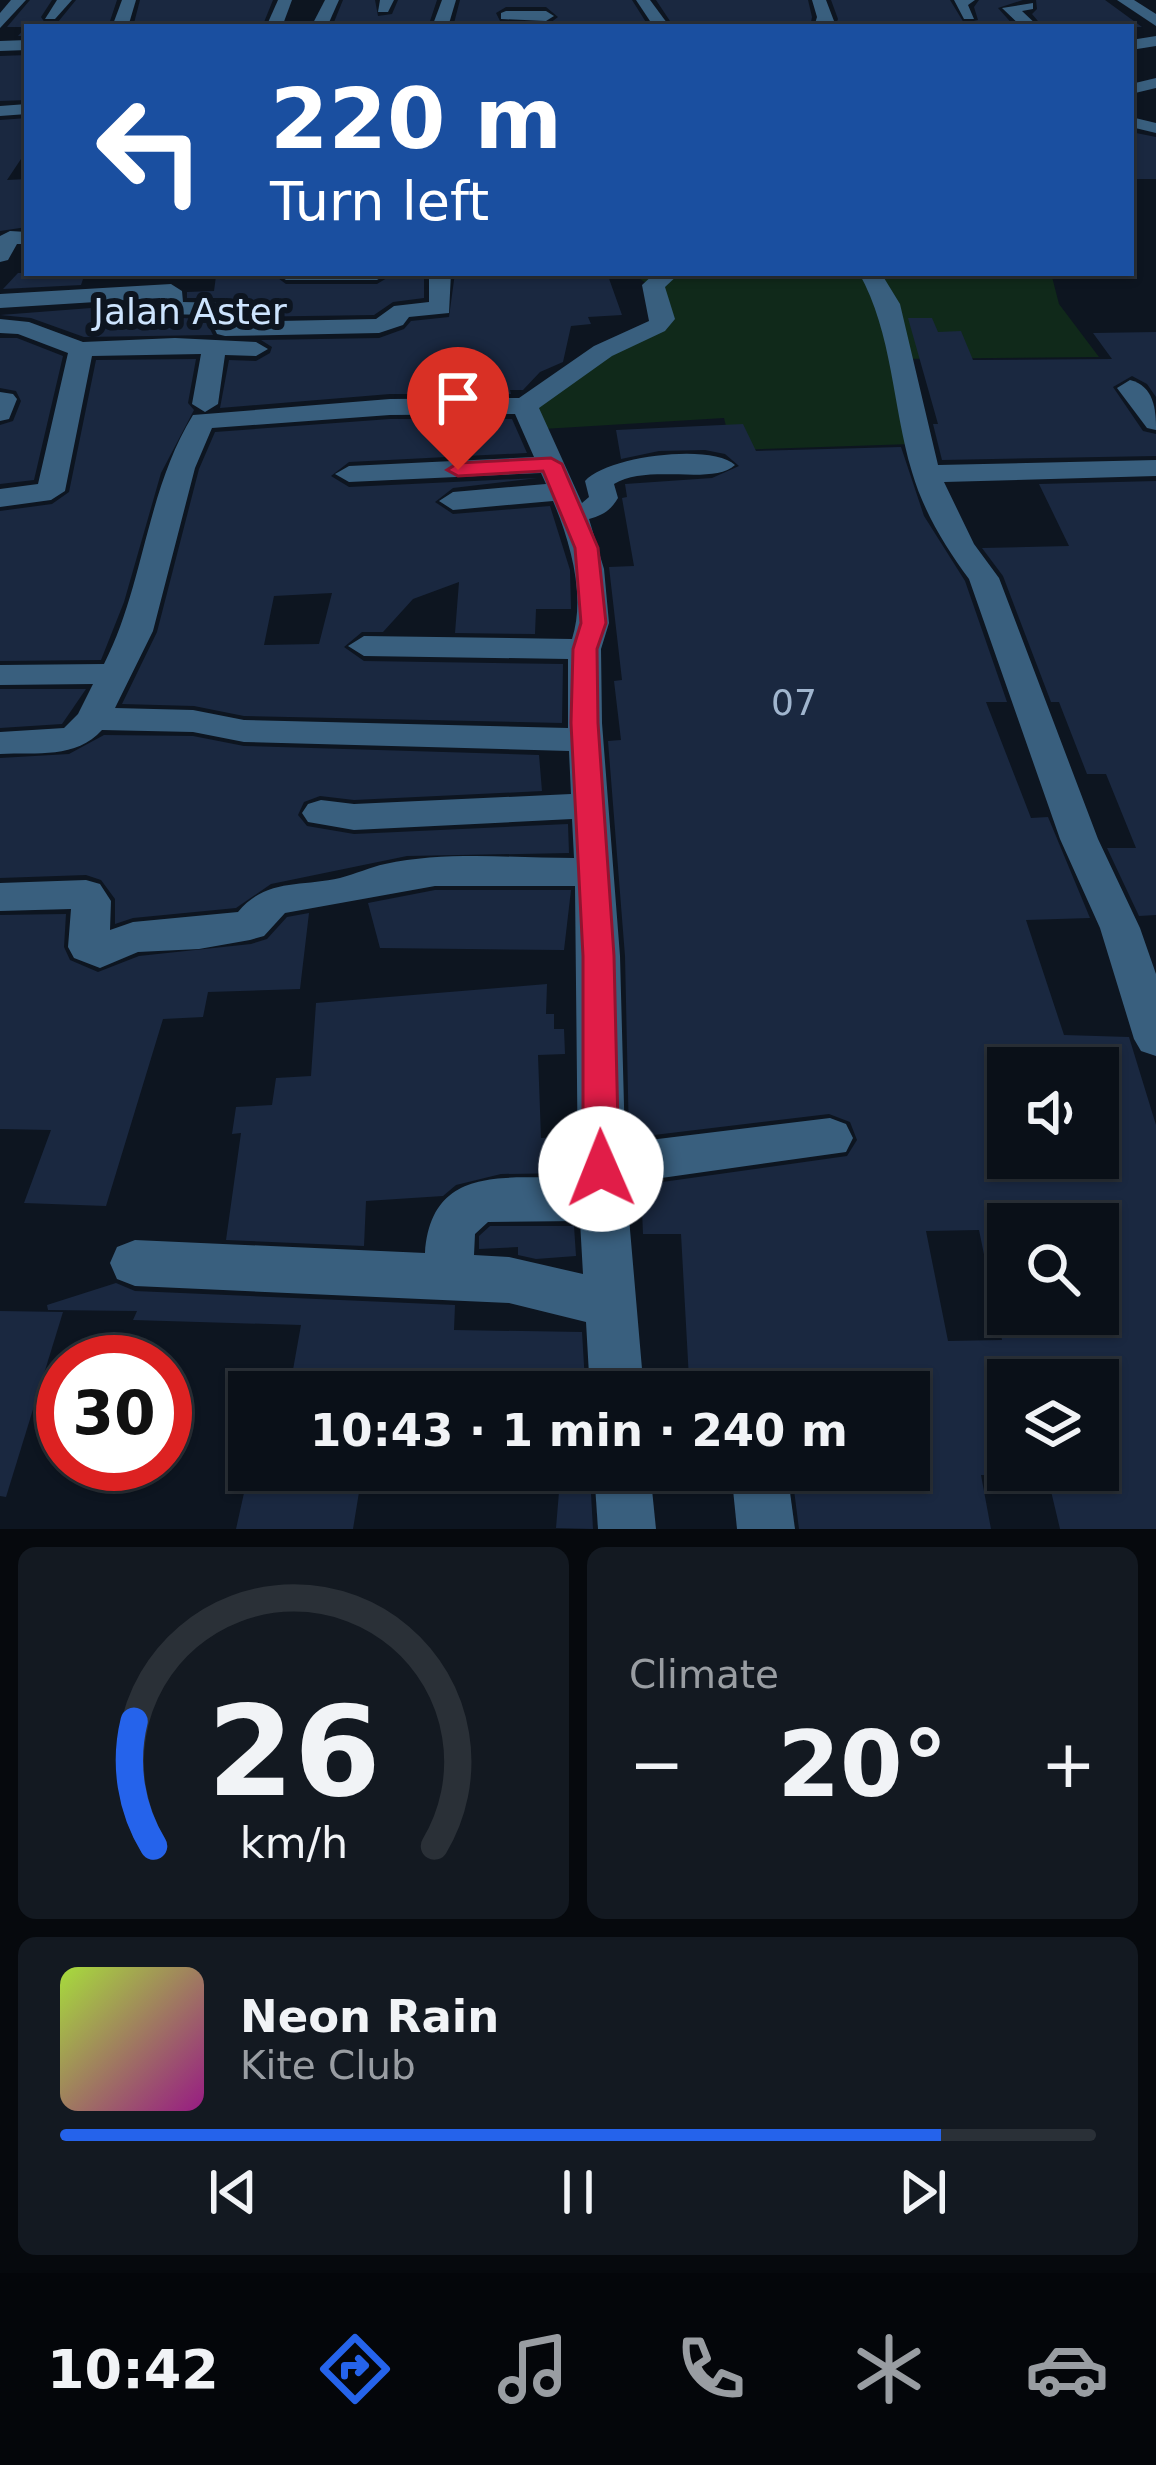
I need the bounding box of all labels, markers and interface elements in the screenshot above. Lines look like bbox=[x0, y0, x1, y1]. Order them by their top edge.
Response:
text: 220 m bbox=[270, 70, 562, 168]
icon: left bbox=[72, 72, 228, 228]
text: Turn left bbox=[270, 170, 489, 233]
street label: Jalan Aster bbox=[91, 291, 287, 332]
pin bbox=[407, 347, 509, 470]
icon: arrive bbox=[425, 365, 491, 431]
house number: 07 bbox=[771, 682, 817, 723]
map controls bbox=[987, 1047, 1119, 1491]
button: sound bbox=[987, 1047, 1119, 1179]
position arrow bbox=[538, 1106, 664, 1232]
button: search bbox=[987, 1203, 1119, 1335]
speed limit sign: 30 bbox=[36, 1335, 192, 1491]
button: layers bbox=[987, 1359, 1119, 1491]
text: 10:43 · 1 min · 240 m bbox=[310, 1404, 848, 1457]
text: Climate bbox=[629, 1652, 779, 1697]
text: 26 bbox=[207, 1679, 380, 1824]
text: 20° bbox=[777, 1712, 948, 1817]
text: − bbox=[629, 1726, 684, 1803]
text: + bbox=[1041, 1726, 1096, 1803]
text: km/h bbox=[239, 1818, 348, 1868]
text: Neon Rain bbox=[240, 1990, 499, 2043]
text: Kite Club bbox=[240, 2043, 416, 2088]
icon: previous bbox=[200, 2159, 266, 2225]
icon: pause bbox=[545, 2159, 611, 2225]
icon: next bbox=[890, 2159, 956, 2225]
icon: directions bbox=[313, 2327, 397, 2411]
icon: music bbox=[491, 2327, 575, 2411]
icon: phone bbox=[669, 2327, 753, 2411]
icon: climate bbox=[847, 2327, 931, 2411]
icon: car bbox=[1025, 2327, 1109, 2411]
text: 10:42 bbox=[47, 2338, 219, 2401]

